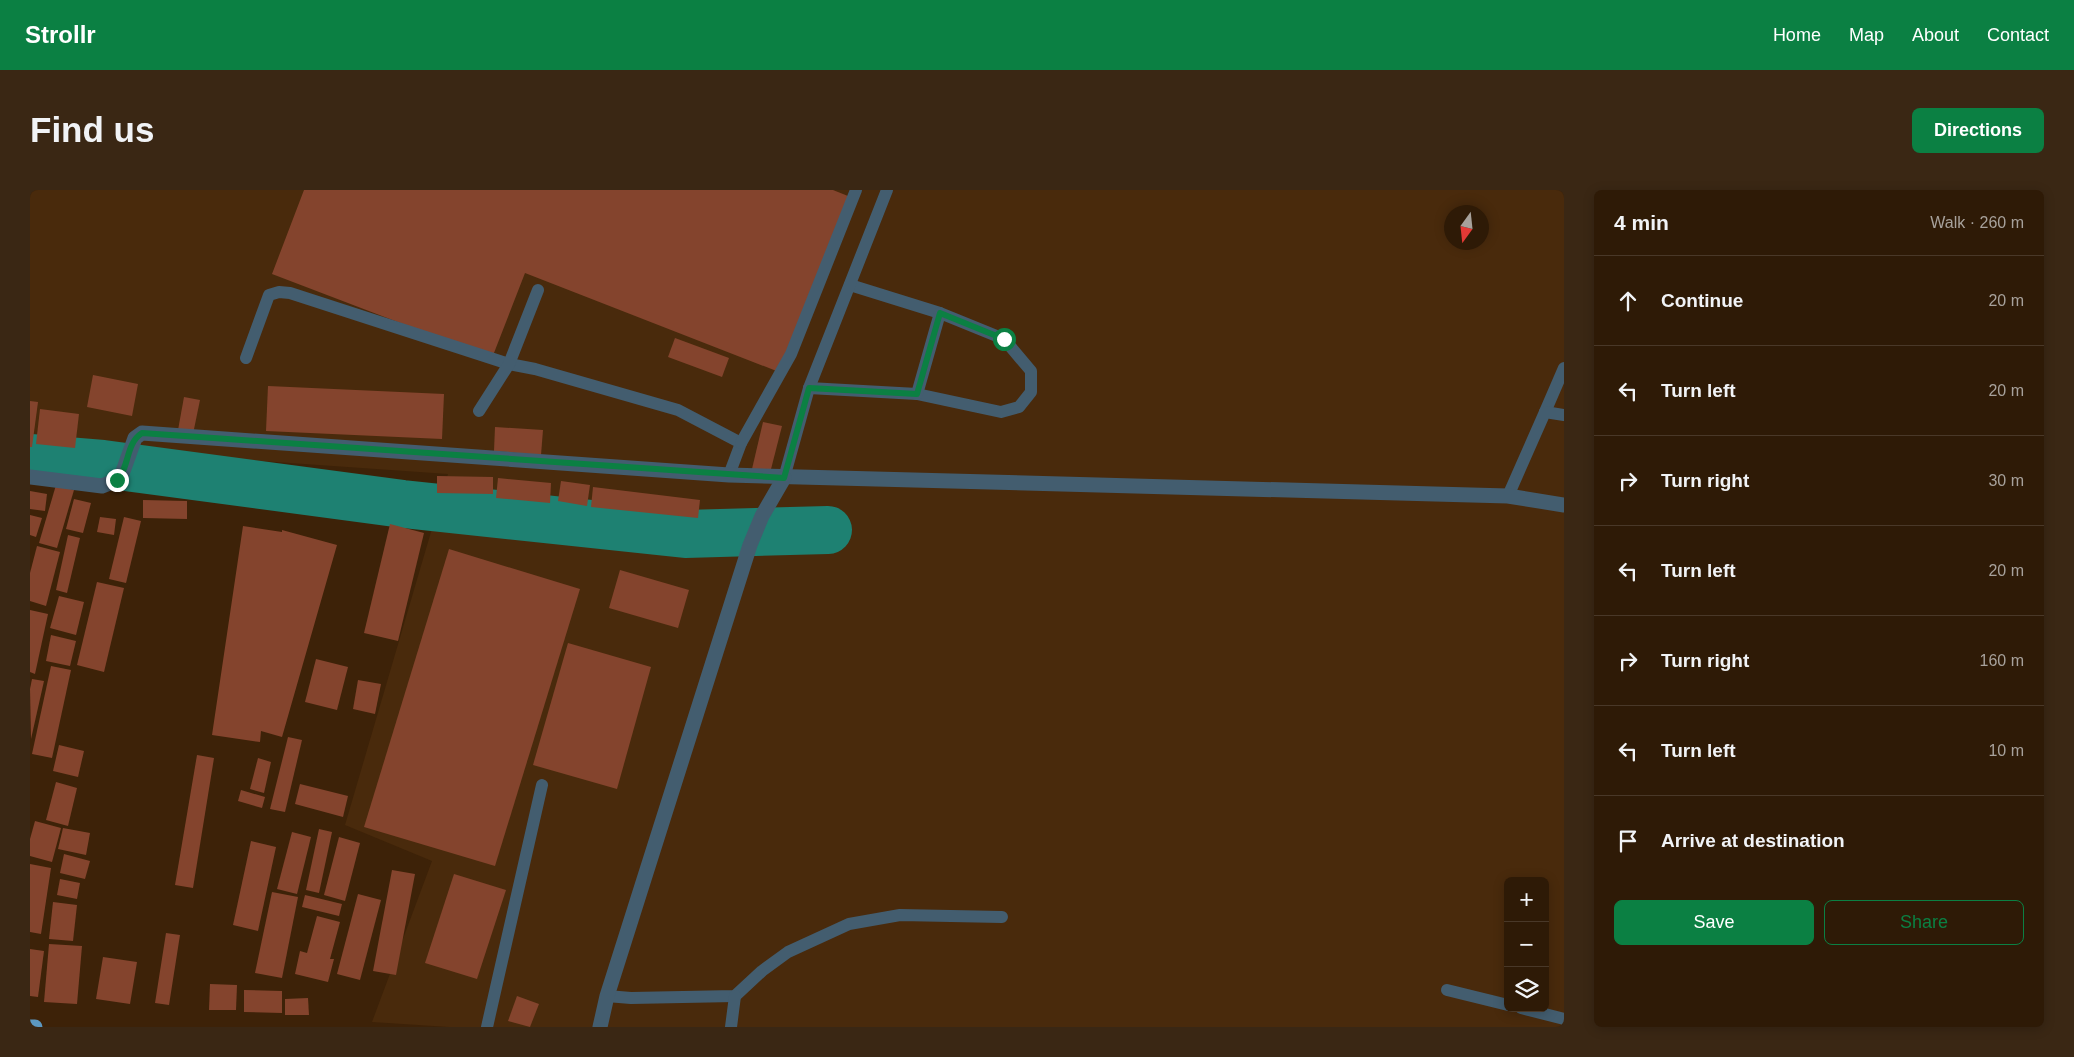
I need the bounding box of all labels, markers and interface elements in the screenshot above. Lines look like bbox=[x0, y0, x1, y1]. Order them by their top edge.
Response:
text: Strollr bbox=[25, 21, 96, 48]
text: Home bbox=[1773, 25, 1821, 45]
text: Map bbox=[1849, 25, 1884, 45]
text: About bbox=[1912, 25, 1959, 45]
text: Contact bbox=[1987, 25, 2049, 45]
button: Directions bbox=[1912, 108, 2044, 153]
text: Find us bbox=[30, 110, 154, 149]
north arrow bbox=[1444, 205, 1489, 250]
text: 4 min bbox=[1614, 211, 1669, 234]
text: Walk · 260 m bbox=[1930, 214, 2024, 231]
icon: ahead bbox=[1614, 287, 1642, 315]
text: Continue bbox=[1661, 290, 1743, 311]
text: 20 m bbox=[1988, 292, 2024, 309]
route start bbox=[993, 328, 1016, 351]
icon: left bbox=[1614, 377, 1642, 405]
text: Turn left bbox=[1661, 380, 1736, 401]
text: 20 m bbox=[1988, 382, 2024, 399]
icon: right bbox=[1614, 467, 1642, 495]
route end bbox=[106, 469, 129, 492]
text: Turn right bbox=[1661, 470, 1749, 491]
text: 30 m bbox=[1988, 472, 2024, 489]
icon: left bbox=[1614, 557, 1642, 585]
text: Turn left bbox=[1661, 560, 1736, 581]
text: 20 m bbox=[1988, 562, 2024, 579]
icon: right bbox=[1614, 647, 1642, 675]
text: Turn right bbox=[1661, 650, 1749, 671]
text: 160 m bbox=[1980, 652, 2024, 669]
icon: left bbox=[1614, 737, 1642, 765]
text: Turn left bbox=[1661, 740, 1736, 761]
text: 10 m bbox=[1988, 742, 2024, 759]
icon: arrive bbox=[1614, 827, 1642, 855]
text: Arrive at destination bbox=[1661, 830, 1845, 851]
map controls bbox=[1504, 877, 1549, 1012]
button: + bbox=[1504, 877, 1549, 922]
button: Save bbox=[1614, 900, 1814, 945]
button: Share bbox=[1824, 900, 2024, 945]
button: − bbox=[1504, 922, 1549, 967]
button: layers bbox=[1504, 967, 1549, 1012]

